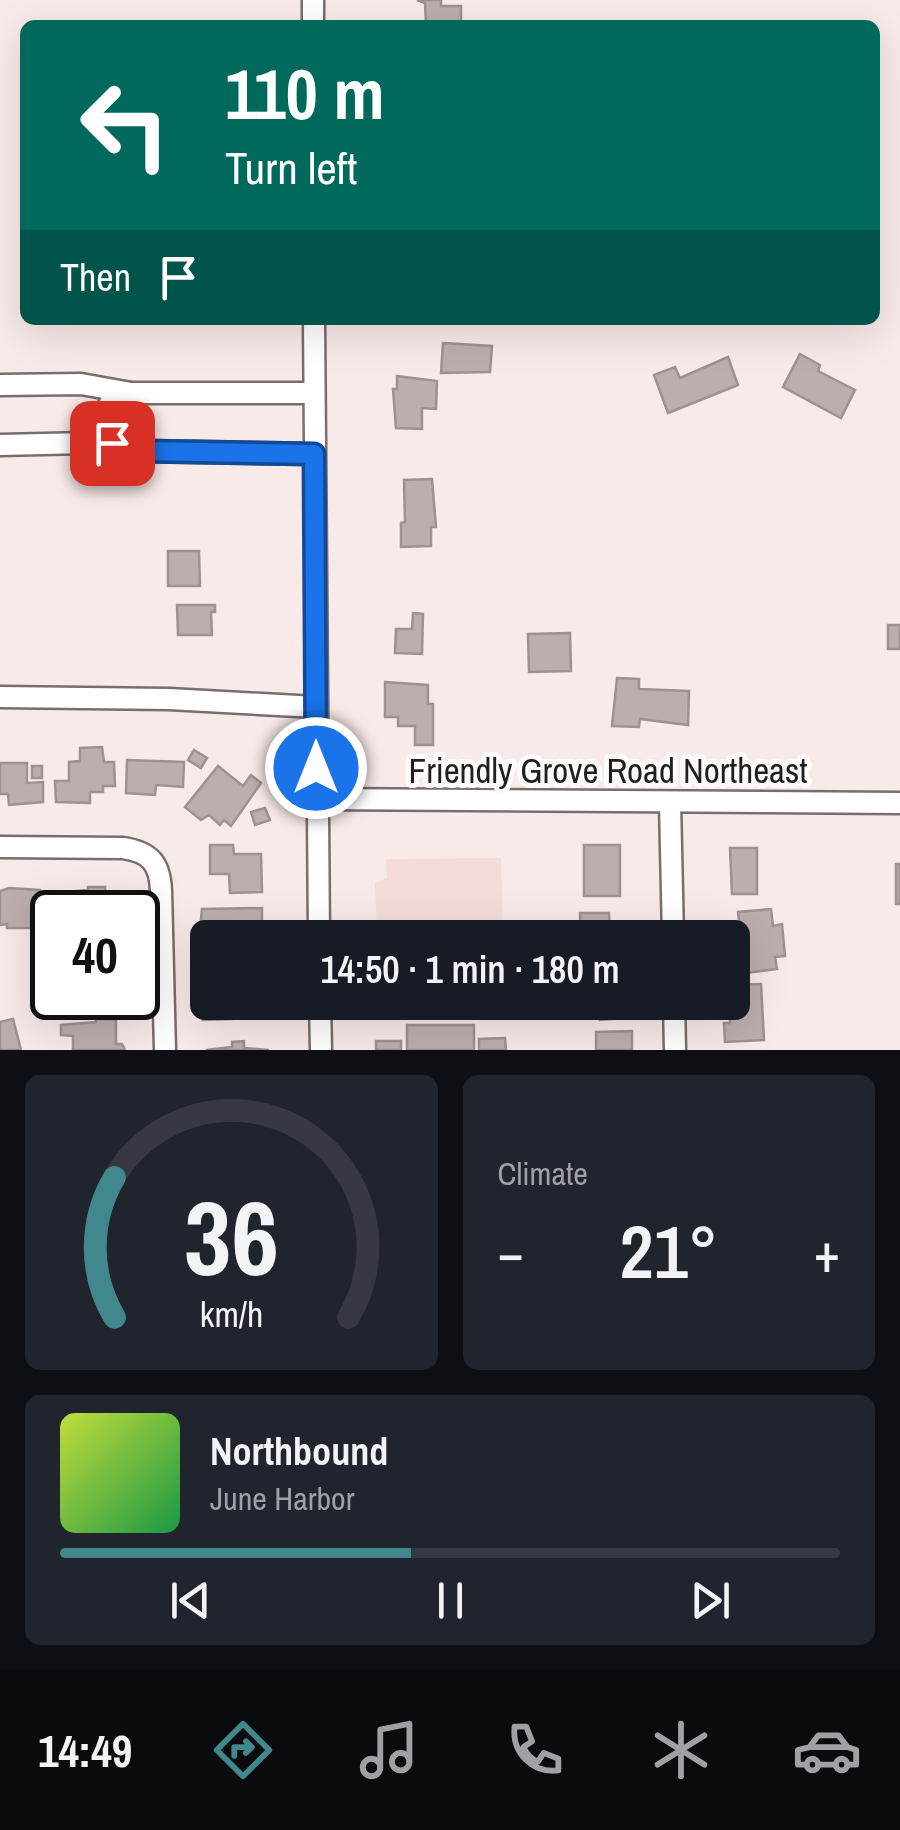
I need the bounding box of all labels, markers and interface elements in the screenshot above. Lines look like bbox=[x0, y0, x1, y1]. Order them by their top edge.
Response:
text: 110 m bbox=[225, 47, 385, 141]
icon: left bbox=[60, 60, 190, 190]
text: Turn left bbox=[225, 137, 357, 198]
icon: arrive bbox=[151, 250, 206, 305]
text: Then bbox=[60, 252, 131, 303]
pin bbox=[70, 401, 155, 486]
icon: arrive bbox=[85, 416, 140, 471]
position arrow bbox=[264, 716, 368, 820]
street label: Friendly Grove Road Northeast bbox=[409, 747, 807, 794]
speed limit sign: 40 bbox=[30, 890, 160, 1020]
text: 14:50 · 1 min · 180 m bbox=[320, 944, 620, 995]
text: Climate bbox=[498, 1152, 588, 1195]
text: 36 bbox=[184, 1167, 279, 1307]
text: 21° bbox=[620, 1200, 718, 1301]
text: − bbox=[498, 1215, 524, 1289]
text: + bbox=[814, 1215, 840, 1289]
text: km/h bbox=[199, 1290, 263, 1338]
text: Northbound bbox=[210, 1426, 388, 1477]
text: June Harbor bbox=[210, 1477, 354, 1520]
icon: previous bbox=[163, 1573, 218, 1628]
icon: pause bbox=[423, 1573, 478, 1628]
icon: next bbox=[683, 1573, 738, 1628]
icon: directions bbox=[208, 1715, 278, 1785]
icon: music bbox=[354, 1715, 424, 1785]
icon: phone bbox=[500, 1715, 570, 1785]
icon: climate bbox=[646, 1715, 716, 1785]
icon: car bbox=[792, 1715, 862, 1785]
text: 14:49 bbox=[38, 1720, 132, 1781]

